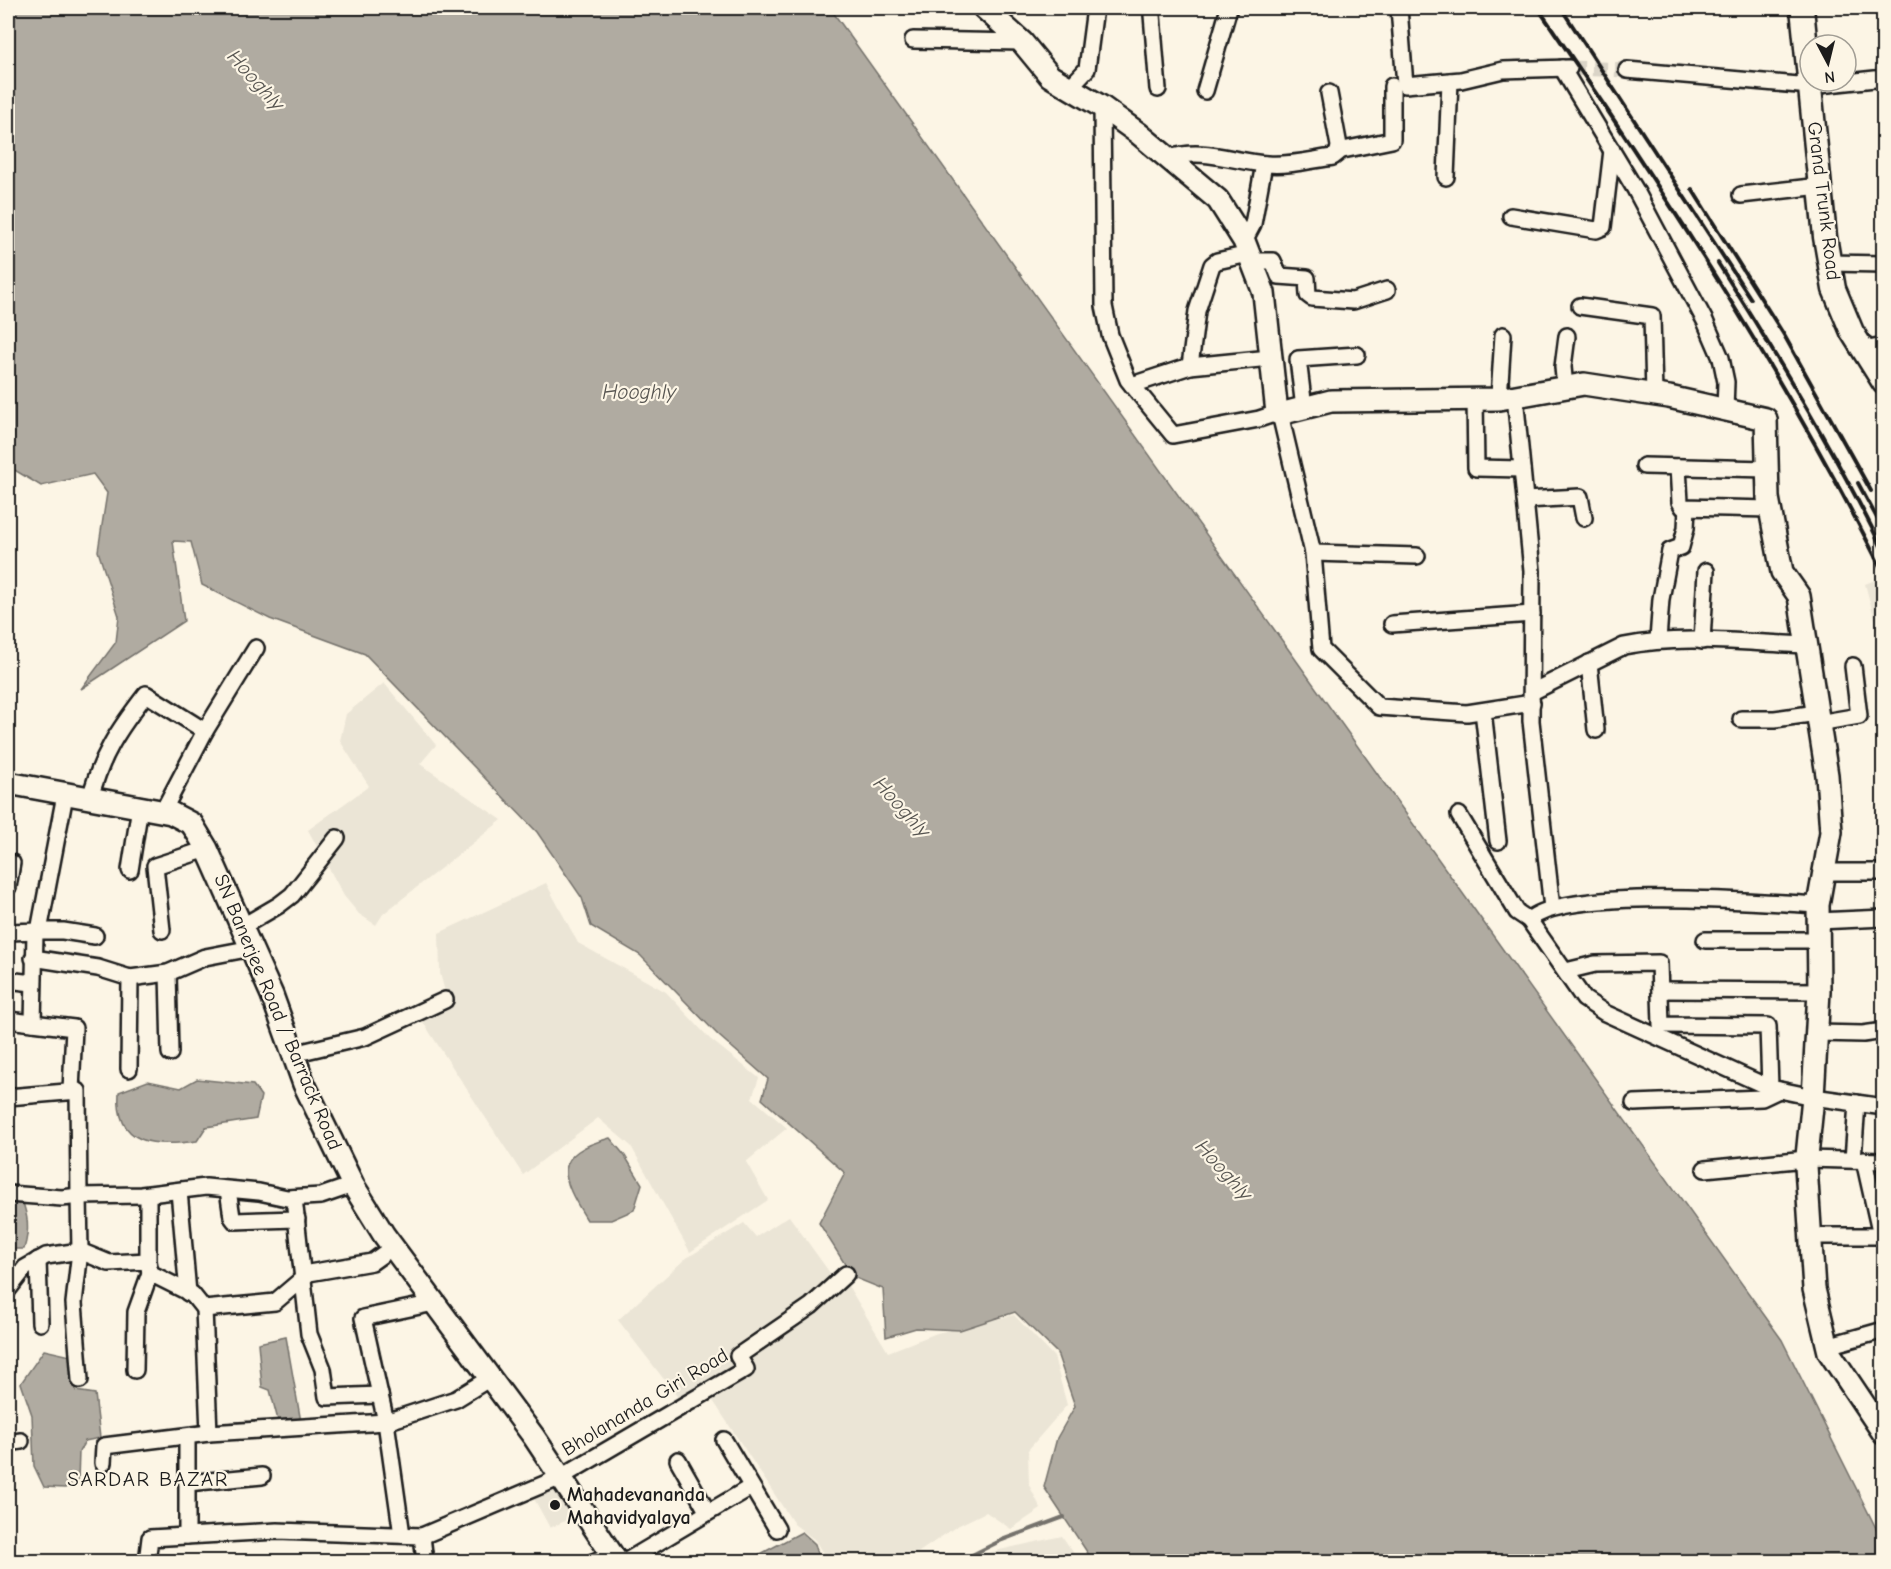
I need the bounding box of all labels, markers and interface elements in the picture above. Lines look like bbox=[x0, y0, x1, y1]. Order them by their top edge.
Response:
north arrow bbox=[1798, 33, 1858, 93]
water label: Hooghly bbox=[222, 45, 291, 117]
text: N bbox=[1823, 67, 1836, 86]
street label: Grand Trunk Road bbox=[1803, 120, 1845, 282]
water label: Hooghly bbox=[602, 380, 677, 404]
water label: Hooghly bbox=[868, 772, 937, 844]
street label: SN Banerjee Road / Barrack Road bbox=[209, 871, 347, 1153]
water label: Hooghly bbox=[1190, 1135, 1259, 1207]
street label: Bholananda Giri Road bbox=[558, 1343, 732, 1461]
district label: SARDAR BAZAR bbox=[67, 1467, 229, 1491]
place label: Mahadevananda Mahavidyalaya bbox=[567, 1483, 705, 1529]
marker: Mahadevananda Mahavidyalaya bbox=[548, 1498, 562, 1512]

